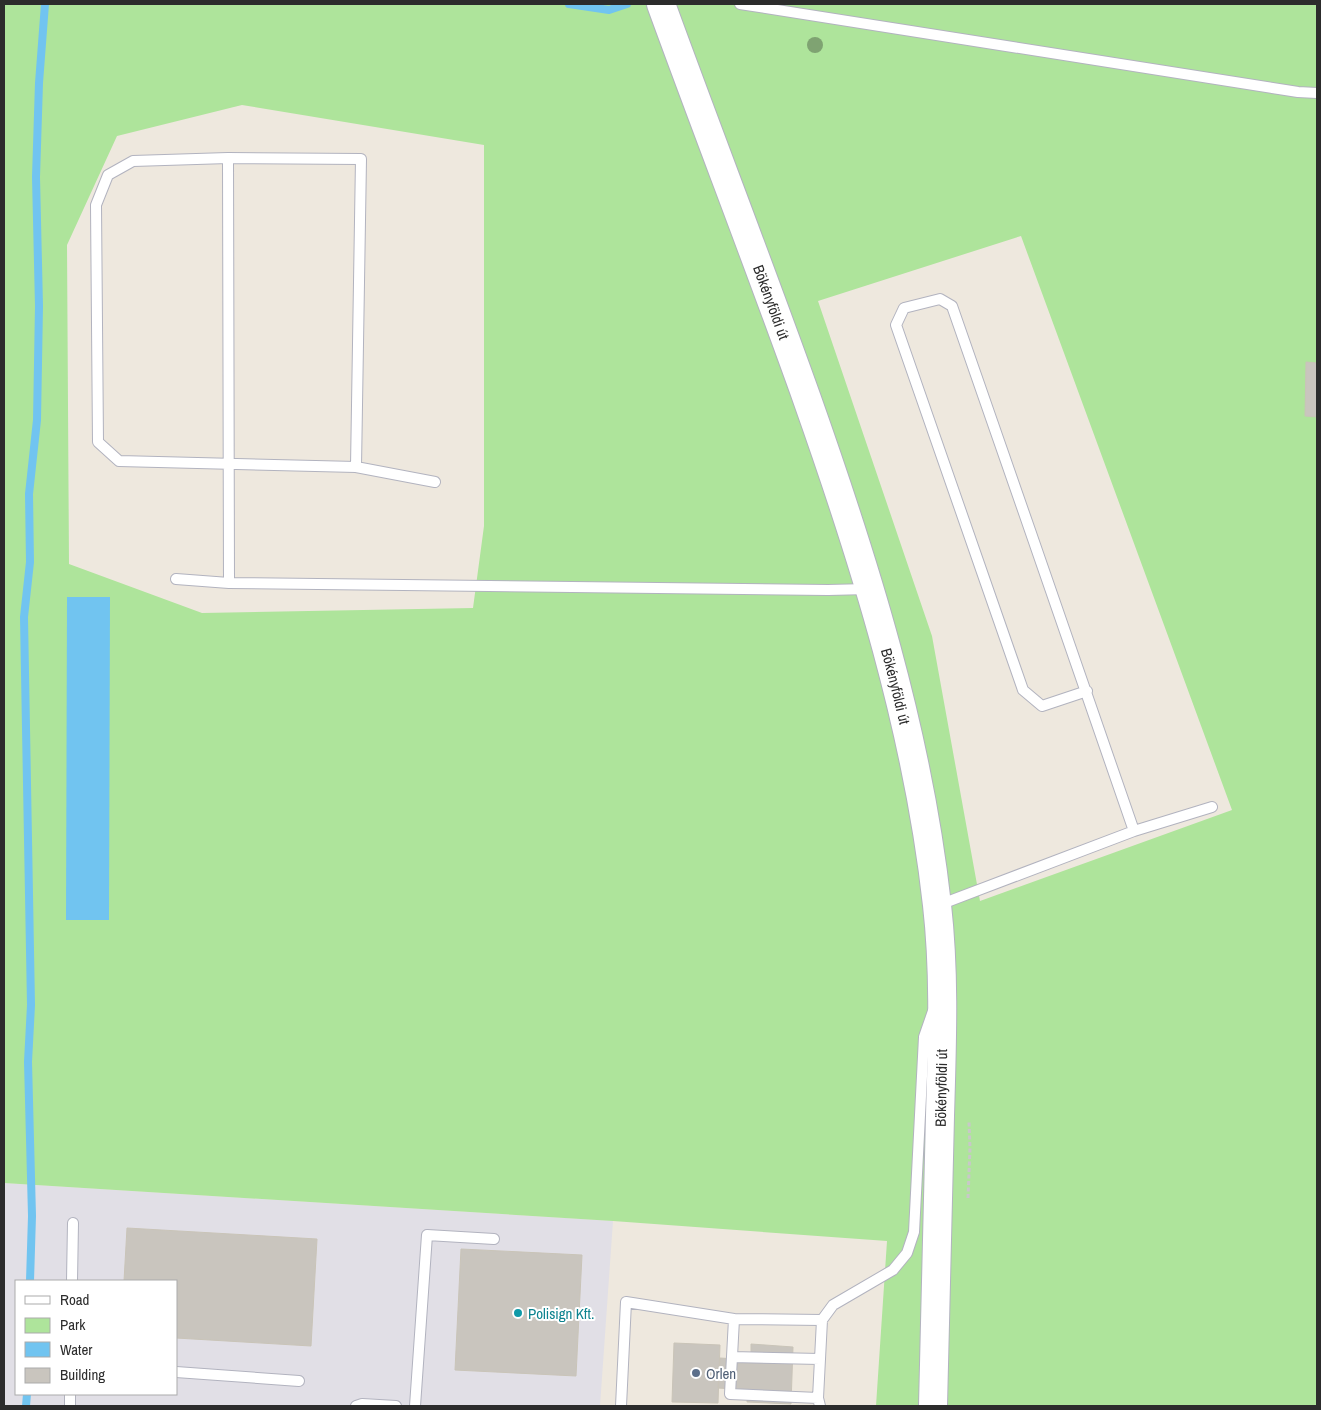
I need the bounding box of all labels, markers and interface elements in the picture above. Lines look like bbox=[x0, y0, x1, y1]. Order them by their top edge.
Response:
street label: Bökényföldi út bbox=[748, 262, 795, 343]
street label: Bökényföldi út bbox=[876, 646, 916, 727]
street label: Bökényföldi út bbox=[930, 1048, 952, 1127]
legend bbox=[15, 1280, 178, 1395]
text: Road bbox=[60, 1289, 89, 1310]
place label: Polisign Kft. bbox=[528, 1303, 594, 1324]
marker: Polisign Kft. bbox=[512, 1307, 524, 1319]
text: Park bbox=[60, 1314, 86, 1335]
text: Water bbox=[60, 1339, 92, 1360]
place label: Orlen bbox=[706, 1363, 736, 1384]
text: Building bbox=[60, 1364, 105, 1385]
marker: Orlen bbox=[690, 1367, 702, 1379]

